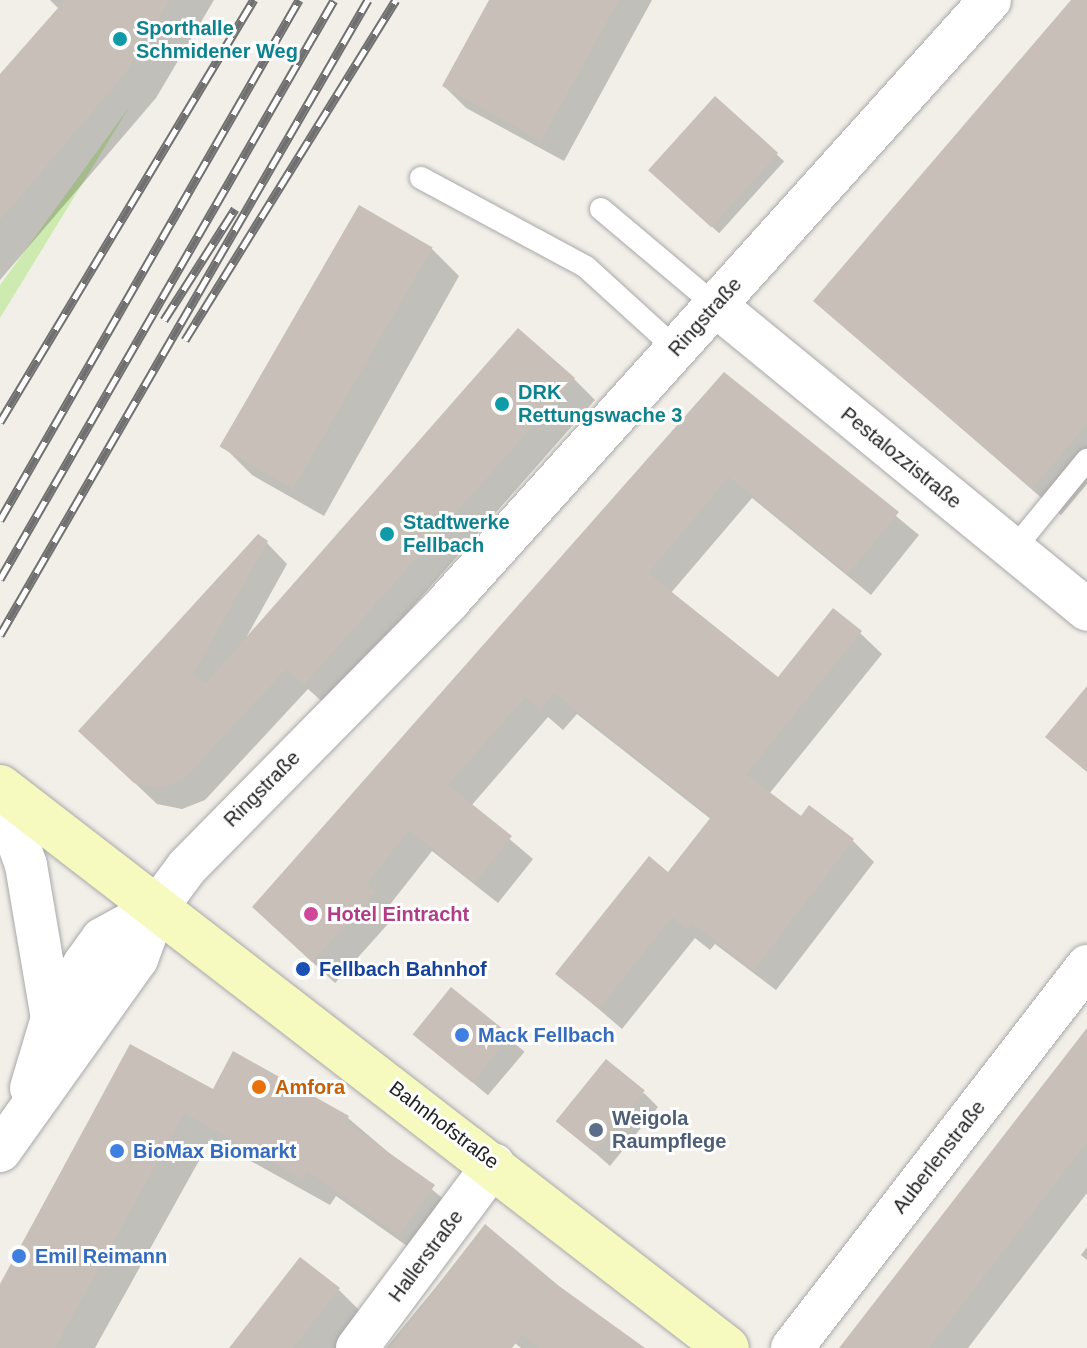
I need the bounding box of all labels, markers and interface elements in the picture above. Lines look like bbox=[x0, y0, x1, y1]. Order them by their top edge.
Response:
place label: Sporthalle Schmidener Weg bbox=[136, 16, 298, 63]
marker: Sporthalle Schmidener Weg bbox=[111, 30, 129, 48]
street label: Ringstraße bbox=[663, 273, 747, 361]
place label: DRK Rettungswache 3 bbox=[518, 380, 682, 427]
marker: DRK Rettungswache 3 bbox=[493, 395, 511, 413]
street label: Pestalozzistraße bbox=[836, 402, 966, 514]
place label: Stadtwerke Fellbach bbox=[403, 510, 510, 557]
marker: Stadtwerke Fellbach bbox=[378, 525, 396, 543]
street label: Ringstraße bbox=[219, 746, 305, 832]
place label: Hotel Eintracht bbox=[327, 902, 469, 926]
marker: Hotel Eintracht bbox=[302, 905, 320, 923]
place label: Fellbach Bahnhof bbox=[319, 957, 487, 981]
marker: Fellbach Bahnhof bbox=[294, 960, 312, 978]
place label: Mack Fellbach bbox=[478, 1023, 615, 1047]
marker: Mack Fellbach bbox=[453, 1026, 471, 1044]
place label: Amfora bbox=[275, 1075, 345, 1099]
street label: Bahnhofstraße bbox=[384, 1076, 504, 1174]
marker: Amfora bbox=[250, 1078, 268, 1096]
street label: Auberlenstraße bbox=[887, 1096, 991, 1218]
place label: Weigola Raumpflege bbox=[612, 1106, 726, 1153]
marker: Weigola Raumpflege bbox=[587, 1121, 605, 1139]
place label: BioMax Biomarkt bbox=[133, 1139, 296, 1163]
marker: BioMax Biomarkt bbox=[108, 1142, 126, 1160]
street label: Hallerstraße bbox=[384, 1205, 468, 1307]
place label: Emil Reimann bbox=[35, 1244, 167, 1268]
marker: Emil Reimann bbox=[10, 1247, 28, 1265]

